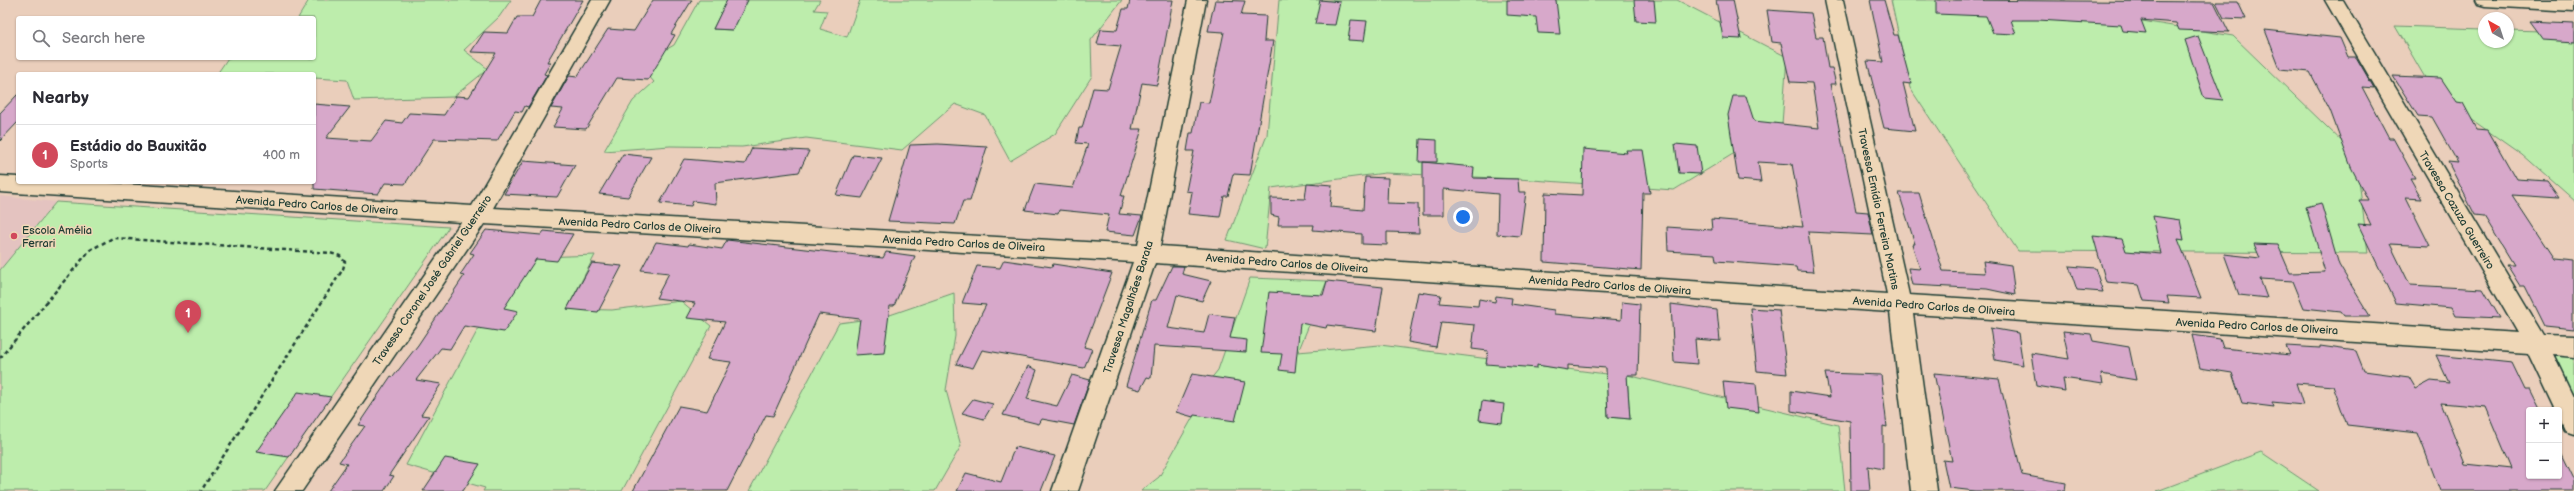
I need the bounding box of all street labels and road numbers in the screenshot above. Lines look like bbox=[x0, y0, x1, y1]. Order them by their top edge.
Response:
street label: Travessa Emídio Ferreira Martins bbox=[1855, 127, 1902, 292]
street label: Travessa Cazuza Guerreiro bbox=[2416, 149, 2497, 272]
street label: Travessa Coronel José Gabriel Guerreiro bbox=[370, 192, 495, 368]
street label: Avenida Pedro Carlos de Oliveira bbox=[235, 193, 399, 218]
street label: Avenida Pedro Carlos de Oliveira bbox=[558, 215, 722, 236]
street label: Avenida Pedro Carlos de Oliveira bbox=[882, 233, 1046, 254]
street label: Travessa Magalhães Barata bbox=[1101, 239, 1156, 375]
street label: Avenida Pedro Carlos de Oliveira bbox=[1205, 251, 1369, 276]
street label: Avenida Pedro Carlos de Oliveira bbox=[1528, 273, 1692, 298]
street label: Avenida Pedro Carlos de Oliveira bbox=[1852, 294, 2016, 319]
street label: Avenida Pedro Carlos de Oliveira bbox=[2175, 316, 2339, 337]

